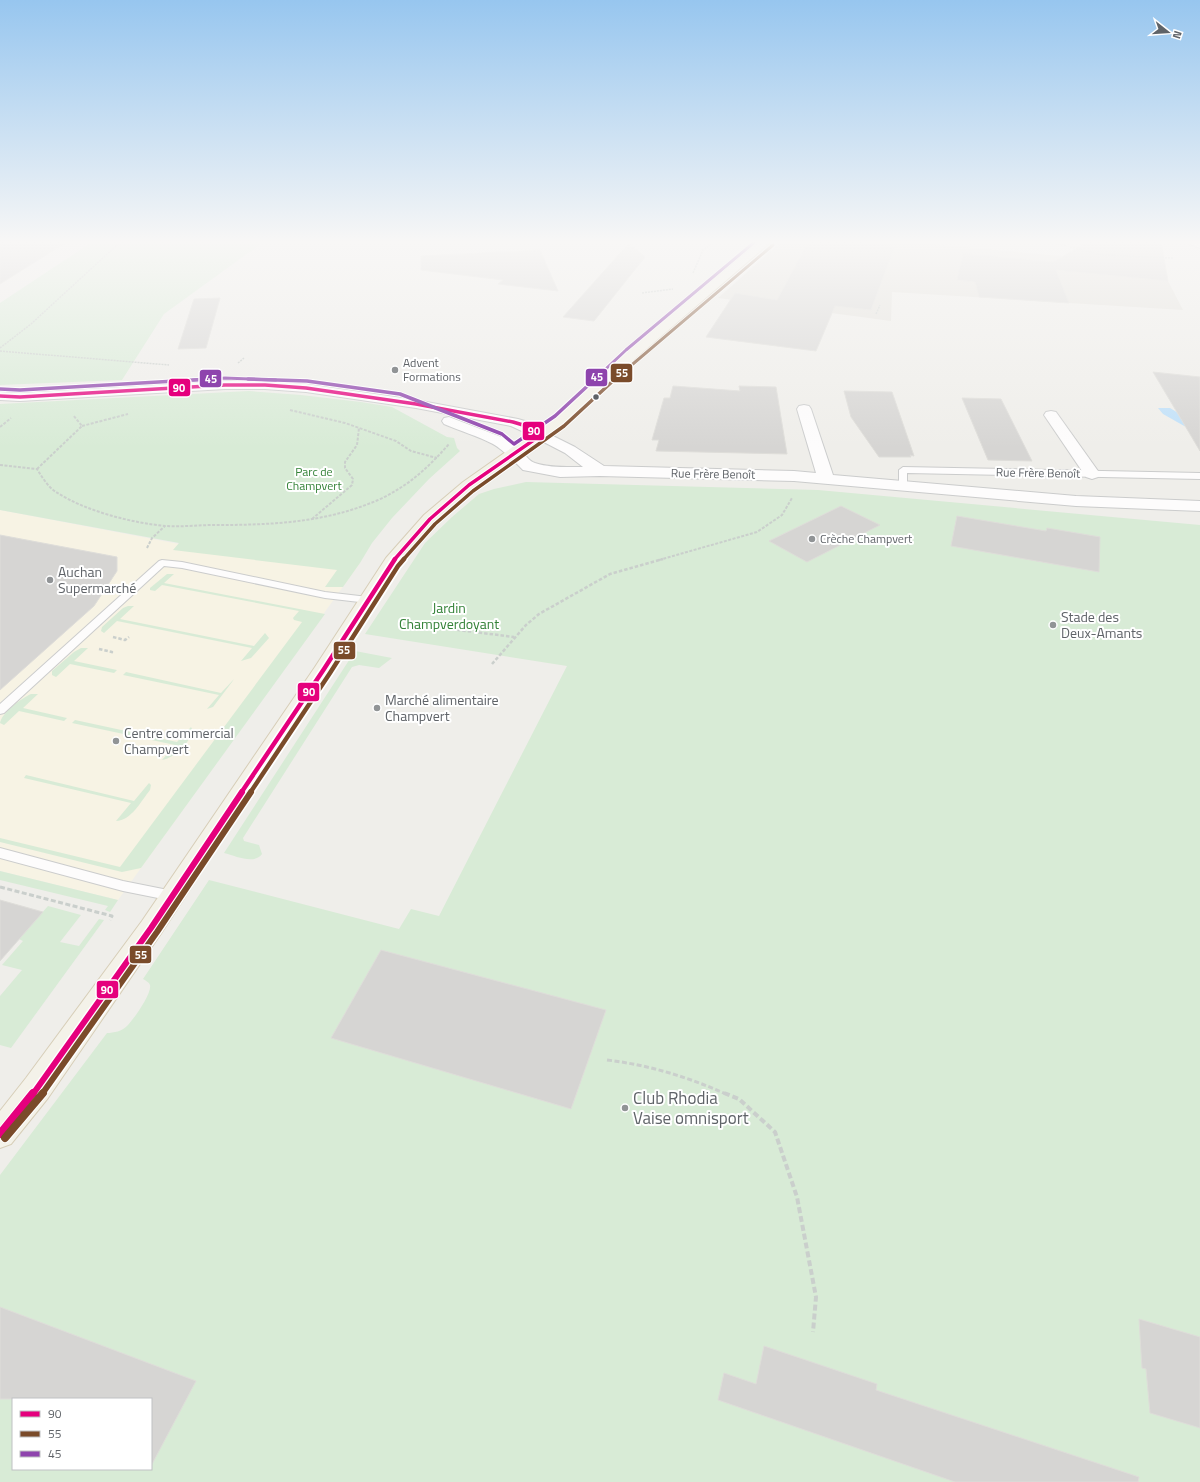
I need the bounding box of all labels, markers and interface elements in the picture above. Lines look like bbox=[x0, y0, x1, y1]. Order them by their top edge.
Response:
north arrow bbox=[1148, 12, 1188, 52]
text: N bbox=[1169, 29, 1186, 41]
place label: Advent Formations bbox=[403, 353, 461, 386]
line badge: 55 bbox=[610, 363, 633, 383]
marker: Advent Formations bbox=[390, 365, 400, 375]
text: 55 bbox=[616, 365, 628, 381]
line badge: 45 bbox=[585, 368, 608, 387]
line badge: 45 bbox=[199, 369, 222, 388]
text: 45 bbox=[591, 369, 603, 385]
text: 45 bbox=[205, 371, 217, 387]
line badge: 90 bbox=[168, 378, 191, 397]
text: 90 bbox=[173, 380, 185, 396]
unlabelled marker bbox=[591, 392, 601, 402]
line badge: 90 bbox=[522, 421, 545, 441]
text: 90 bbox=[528, 423, 540, 439]
park label: Parc de Champvert bbox=[286, 462, 342, 495]
street label: Rue Frère Benoît bbox=[996, 462, 1081, 483]
street label: Rue Frère Benoît bbox=[671, 463, 756, 484]
place label: Crèche Champvert bbox=[820, 529, 913, 548]
marker: Crèche Champvert bbox=[807, 534, 817, 544]
place label: Auchan Supermarché bbox=[58, 561, 136, 598]
marker: Auchan Supermarché bbox=[45, 575, 55, 585]
park label: Jardin Champverdoyant bbox=[399, 597, 499, 634]
place label: Stade des Deux-Amants bbox=[1061, 606, 1142, 643]
marker: Stade des Deux-Amants bbox=[1048, 620, 1058, 630]
line badge: 55 bbox=[333, 641, 356, 660]
text: 55 bbox=[338, 642, 350, 658]
line badge: 90 bbox=[297, 682, 320, 702]
text: 90 bbox=[303, 684, 315, 700]
place label: Marché alimentaire Champvert bbox=[385, 689, 499, 726]
marker: Marché alimentaire Champvert bbox=[372, 703, 382, 713]
place label: Centre commercial Champvert bbox=[124, 722, 234, 759]
marker: Centre commercial Champvert bbox=[111, 736, 121, 746]
line badge: 55 bbox=[129, 945, 152, 964]
text: 55 bbox=[135, 947, 147, 963]
line badge: 90 bbox=[96, 980, 119, 999]
text: 90 bbox=[101, 982, 113, 998]
place label: Club Rhodia Vaise omnisport bbox=[633, 1085, 749, 1131]
marker: Club Rhodia Vaise omnisport bbox=[620, 1103, 630, 1113]
legend bbox=[12, 1398, 152, 1470]
text: 90 bbox=[48, 1404, 62, 1423]
text: 55 bbox=[48, 1424, 62, 1443]
text: 45 bbox=[48, 1444, 62, 1463]

